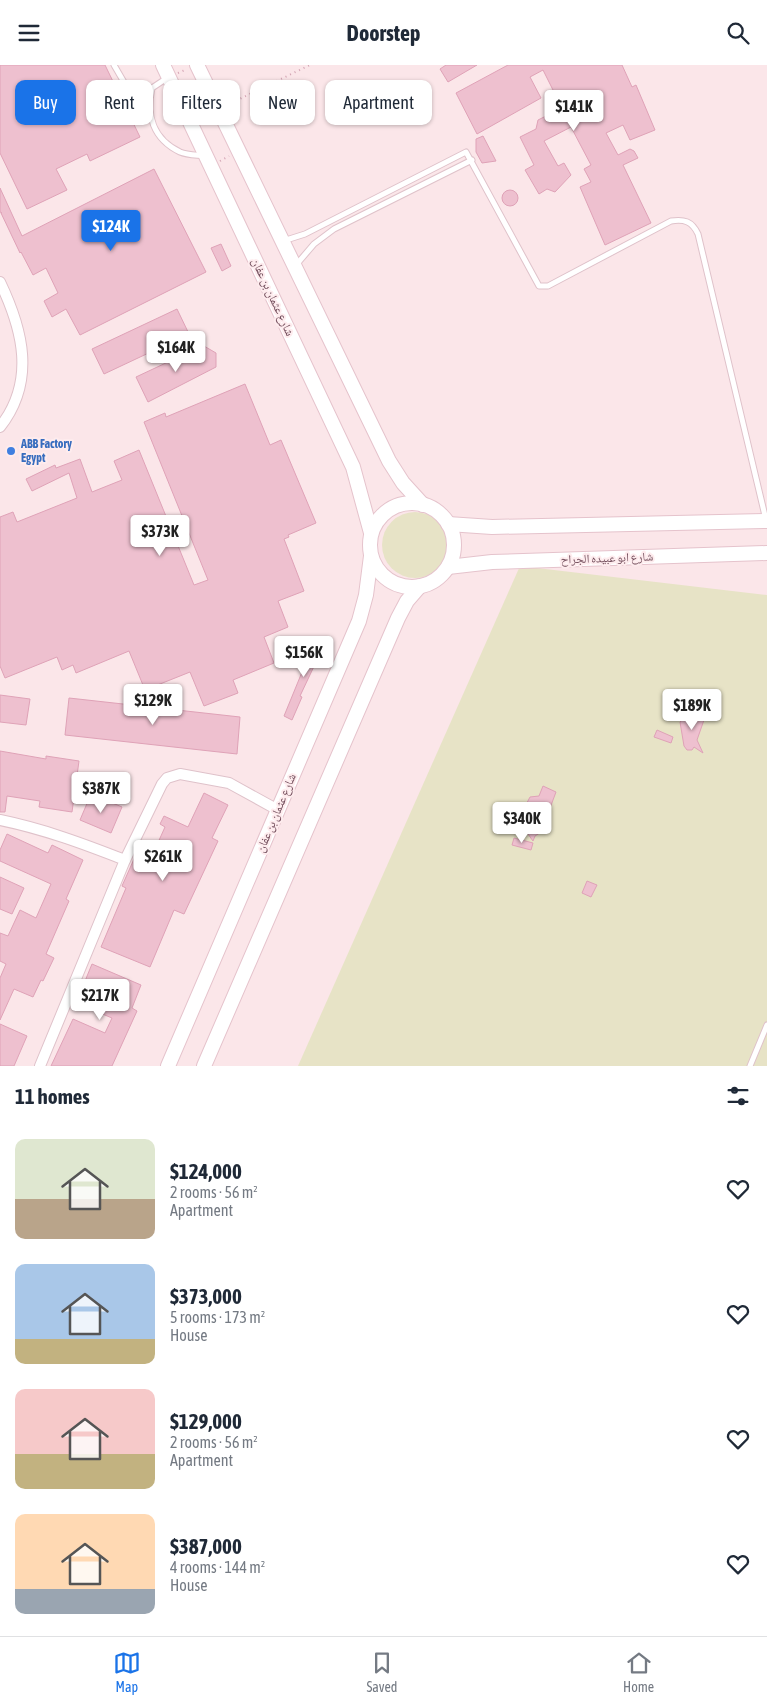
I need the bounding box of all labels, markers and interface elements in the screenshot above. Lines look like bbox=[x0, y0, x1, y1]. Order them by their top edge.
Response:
icon: menu bbox=[15, 19, 43, 47]
icon: search bbox=[724, 19, 752, 47]
text: Doorstep bbox=[347, 20, 420, 46]
chip: Buy bbox=[15, 80, 76, 125]
chip: Rent bbox=[86, 80, 153, 125]
chip: Filters bbox=[163, 80, 240, 125]
chip: New bbox=[250, 80, 315, 125]
chip: Apartment bbox=[325, 80, 432, 125]
pin: $141K bbox=[539, 89, 609, 132]
text: $141K bbox=[555, 97, 593, 115]
pin: $124K bbox=[76, 209, 146, 252]
text: $124K bbox=[92, 217, 130, 235]
street label: شارع عثمان بن عفان bbox=[248, 256, 297, 339]
pin: $164K bbox=[141, 331, 211, 373]
text: $164K bbox=[157, 338, 195, 356]
place label: ABB Factory Egypt bbox=[20, 437, 72, 465]
marker: ABB Factory Egypt bbox=[5, 445, 17, 457]
pin: $373K bbox=[125, 515, 195, 557]
text: $373K bbox=[141, 522, 179, 540]
street label: شارع ابو عبيده الجراح bbox=[560, 549, 654, 568]
pin: $156K bbox=[269, 635, 339, 678]
text: $156K bbox=[285, 643, 323, 661]
pin: $129K bbox=[118, 683, 188, 726]
pin: $189K bbox=[657, 689, 727, 731]
text: $129K bbox=[134, 691, 172, 709]
text: $189K bbox=[673, 696, 711, 714]
pin: $387K bbox=[66, 771, 136, 814]
street label: شارع عثمان بن عفان bbox=[253, 771, 300, 855]
text: $387K bbox=[82, 779, 120, 797]
pin: $340K bbox=[487, 801, 557, 844]
text: $340K bbox=[503, 809, 541, 827]
pin: $261K bbox=[128, 839, 198, 882]
text: $261K bbox=[144, 847, 182, 865]
pin: $217K bbox=[65, 979, 135, 1021]
text: $217K bbox=[81, 986, 119, 1004]
icon: filters bbox=[724, 1082, 752, 1110]
text: 11 homes bbox=[15, 1084, 90, 1108]
icon: home bbox=[55, 1159, 115, 1219]
text: $124,000 bbox=[170, 1159, 242, 1183]
icon: heart bbox=[724, 1175, 752, 1203]
text: 2 rooms · 56 m² bbox=[170, 1183, 258, 1201]
text: Apartment bbox=[170, 1201, 233, 1219]
icon: home bbox=[55, 1284, 115, 1344]
text: $373,000 bbox=[170, 1284, 242, 1308]
icon: heart bbox=[724, 1300, 752, 1328]
text: 5 rooms · 173 m² bbox=[170, 1308, 265, 1326]
text: House bbox=[170, 1326, 207, 1344]
icon: home bbox=[55, 1409, 115, 1469]
text: $129,000 bbox=[170, 1409, 242, 1433]
icon: heart bbox=[724, 1425, 752, 1453]
text: 2 rooms · 56 m² bbox=[170, 1433, 258, 1451]
text: Apartment bbox=[170, 1451, 233, 1469]
icon: home bbox=[55, 1534, 115, 1594]
text: $387,000 bbox=[170, 1534, 242, 1558]
icon: heart bbox=[724, 1550, 752, 1578]
text: 4 rooms · 144 m² bbox=[170, 1558, 265, 1576]
text: House bbox=[170, 1576, 207, 1594]
tab: Map bbox=[113, 1649, 141, 1695]
tab: Saved bbox=[366, 1649, 397, 1695]
tab: Home bbox=[623, 1649, 654, 1695]

